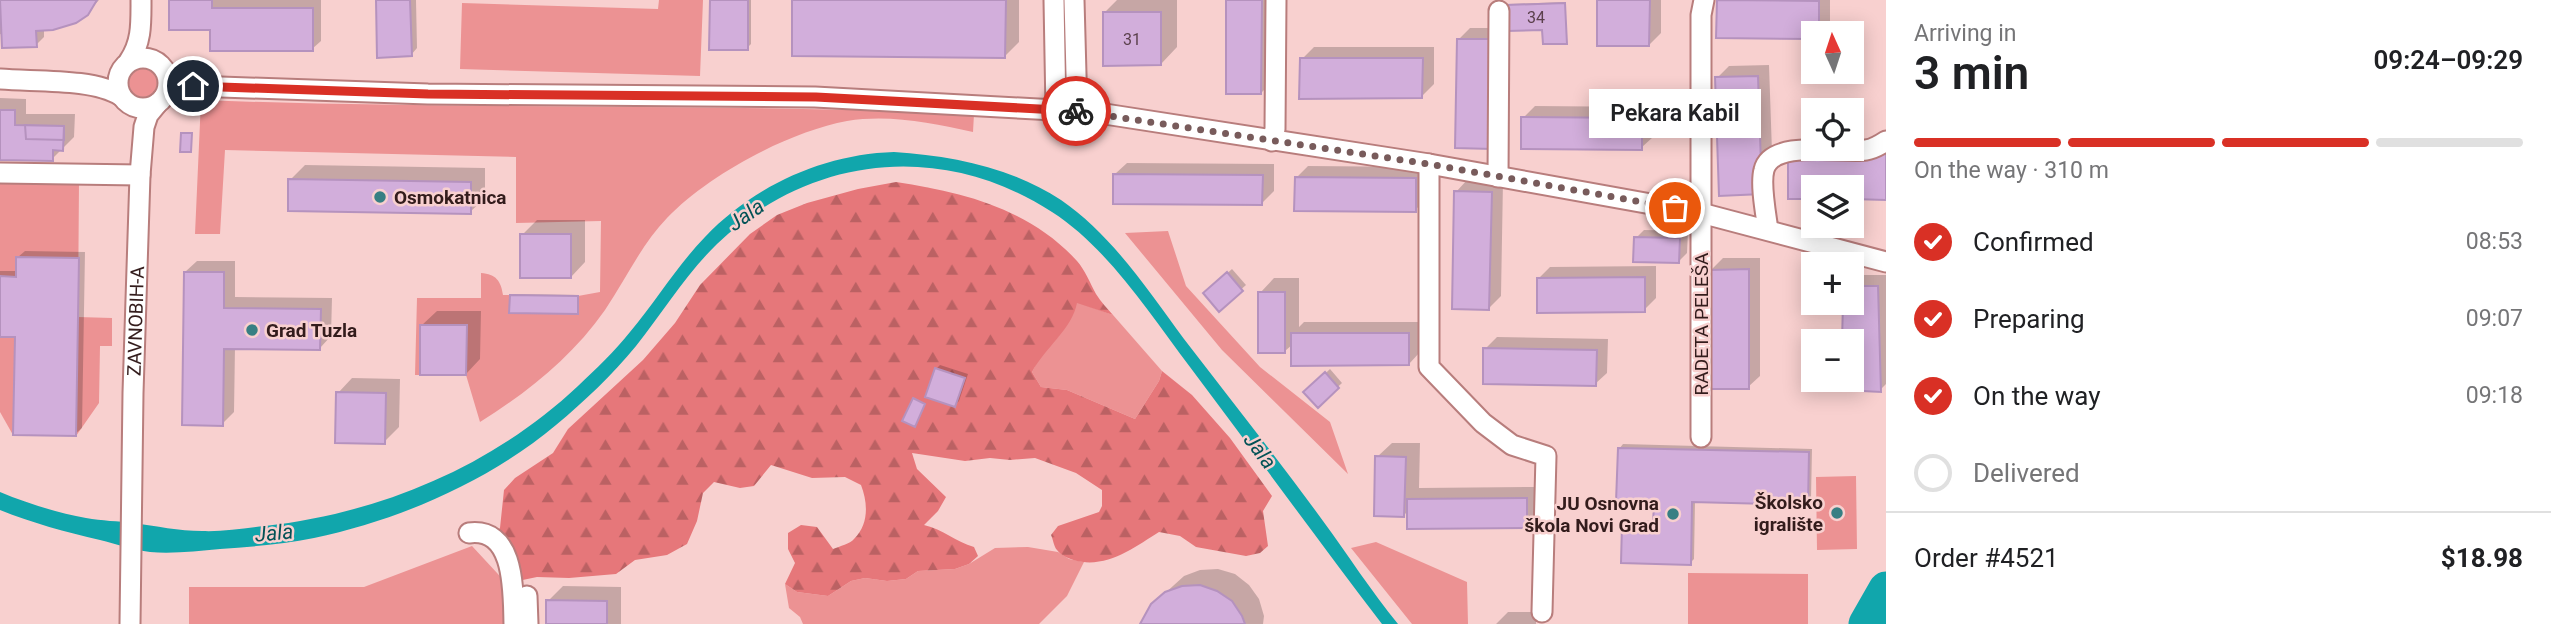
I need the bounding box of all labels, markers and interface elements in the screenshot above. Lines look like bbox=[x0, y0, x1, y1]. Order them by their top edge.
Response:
house number: 34 bbox=[1527, 8, 1545, 27]
text: Arriving in bbox=[1914, 20, 2017, 47]
north arrow bbox=[1801, 21, 1864, 84]
map controls bbox=[1801, 21, 1864, 392]
house number: 31 bbox=[1123, 30, 1141, 49]
text: 09:24–09:29 bbox=[2373, 45, 2523, 75]
text: 3 min bbox=[1914, 46, 2029, 100]
pin bbox=[163, 56, 223, 116]
icon: home bbox=[174, 67, 212, 105]
courier bbox=[1041, 76, 1111, 146]
callout: Pekara Kabil bbox=[1589, 89, 1761, 138]
icon: bike bbox=[1057, 92, 1095, 130]
button: locate bbox=[1801, 98, 1864, 161]
text: Pekara Kabil bbox=[1610, 100, 1740, 127]
text: On the way · 310 m bbox=[1914, 157, 2109, 184]
button: layers bbox=[1801, 175, 1864, 238]
pin bbox=[1645, 178, 1705, 238]
place label: Osmokatnica bbox=[394, 186, 507, 209]
marker: Osmokatnica bbox=[372, 189, 388, 205]
icon: bag bbox=[1656, 189, 1694, 227]
water label: Jala bbox=[723, 194, 769, 236]
icon: check bbox=[1914, 223, 1952, 261]
text: Confirmed bbox=[1973, 227, 2094, 257]
text: 08:53 bbox=[2466, 228, 2523, 255]
street label: RADETA PELEŠA bbox=[1690, 252, 1713, 395]
button: + bbox=[1801, 252, 1864, 315]
street label: ZAVNOBIH-A bbox=[122, 265, 149, 376]
icon: check bbox=[1914, 300, 1952, 338]
text: Preparing bbox=[1973, 304, 2085, 334]
text: 09:07 bbox=[2466, 305, 2523, 332]
place label: Grad Tuzla bbox=[266, 319, 357, 342]
marker: Grad Tuzla bbox=[244, 322, 260, 338]
button: − bbox=[1801, 329, 1864, 392]
icon: check bbox=[1914, 377, 1952, 415]
text: On the way bbox=[1973, 381, 2101, 411]
text: 09:18 bbox=[2466, 382, 2523, 409]
water label: Jala bbox=[1239, 428, 1281, 474]
text: Delivered bbox=[1973, 458, 2080, 488]
place label: Školsko igralište bbox=[1754, 491, 1823, 536]
place label: JU Osnovna škola Novi Grad bbox=[1525, 492, 1659, 537]
marker: Školsko igralište bbox=[1829, 505, 1845, 521]
marker: JU Osnovna škola Novi Grad bbox=[1665, 506, 1681, 522]
water label: Jala bbox=[254, 519, 294, 547]
text: Order #4521 bbox=[1914, 543, 2059, 573]
text: $18.98 bbox=[2441, 543, 2523, 573]

